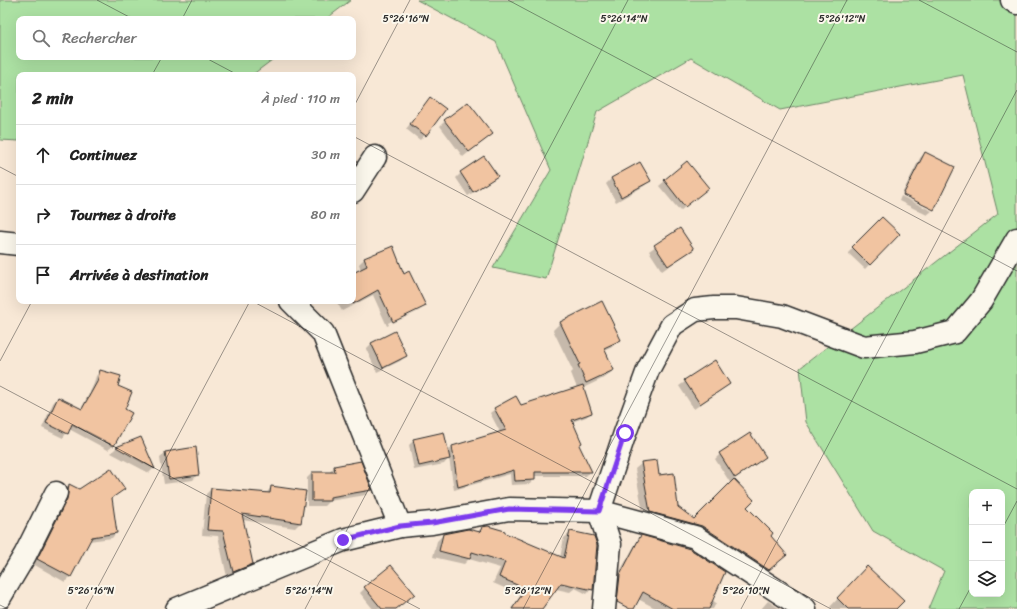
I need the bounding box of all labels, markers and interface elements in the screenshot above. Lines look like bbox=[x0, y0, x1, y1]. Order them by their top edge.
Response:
text: 5°26'16"N bbox=[383, 10, 429, 28]
text: 5°26'14"N bbox=[600, 10, 648, 28]
text: 5°26'12"N bbox=[819, 10, 865, 28]
search box bbox=[16, 16, 356, 60]
text: Rechercher bbox=[62, 25, 137, 51]
icon: search bbox=[30, 27, 52, 49]
text: 2 min bbox=[32, 83, 73, 113]
text: À pied · 110 m bbox=[261, 87, 340, 110]
text: Continuez bbox=[70, 142, 137, 168]
text: 30 m bbox=[311, 143, 340, 166]
icon: ahead bbox=[32, 144, 54, 166]
text: Tournez à droite bbox=[70, 202, 176, 228]
text: 80 m bbox=[311, 203, 340, 226]
icon: right bbox=[32, 204, 54, 226]
text: Arrivée à destination bbox=[70, 262, 208, 288]
icon: arrive bbox=[32, 264, 54, 286]
route start bbox=[616, 424, 634, 442]
map controls bbox=[969, 489, 1005, 597]
button: + bbox=[969, 489, 1005, 525]
button: − bbox=[969, 525, 1005, 561]
route end bbox=[334, 531, 352, 549]
button: layers bbox=[969, 561, 1005, 597]
text: 5°26'16"N bbox=[68, 582, 114, 600]
text: 5°26'14"N bbox=[285, 582, 333, 600]
text: 5°26'12"N bbox=[505, 582, 551, 600]
text: 5°26'10"N bbox=[722, 582, 770, 600]

